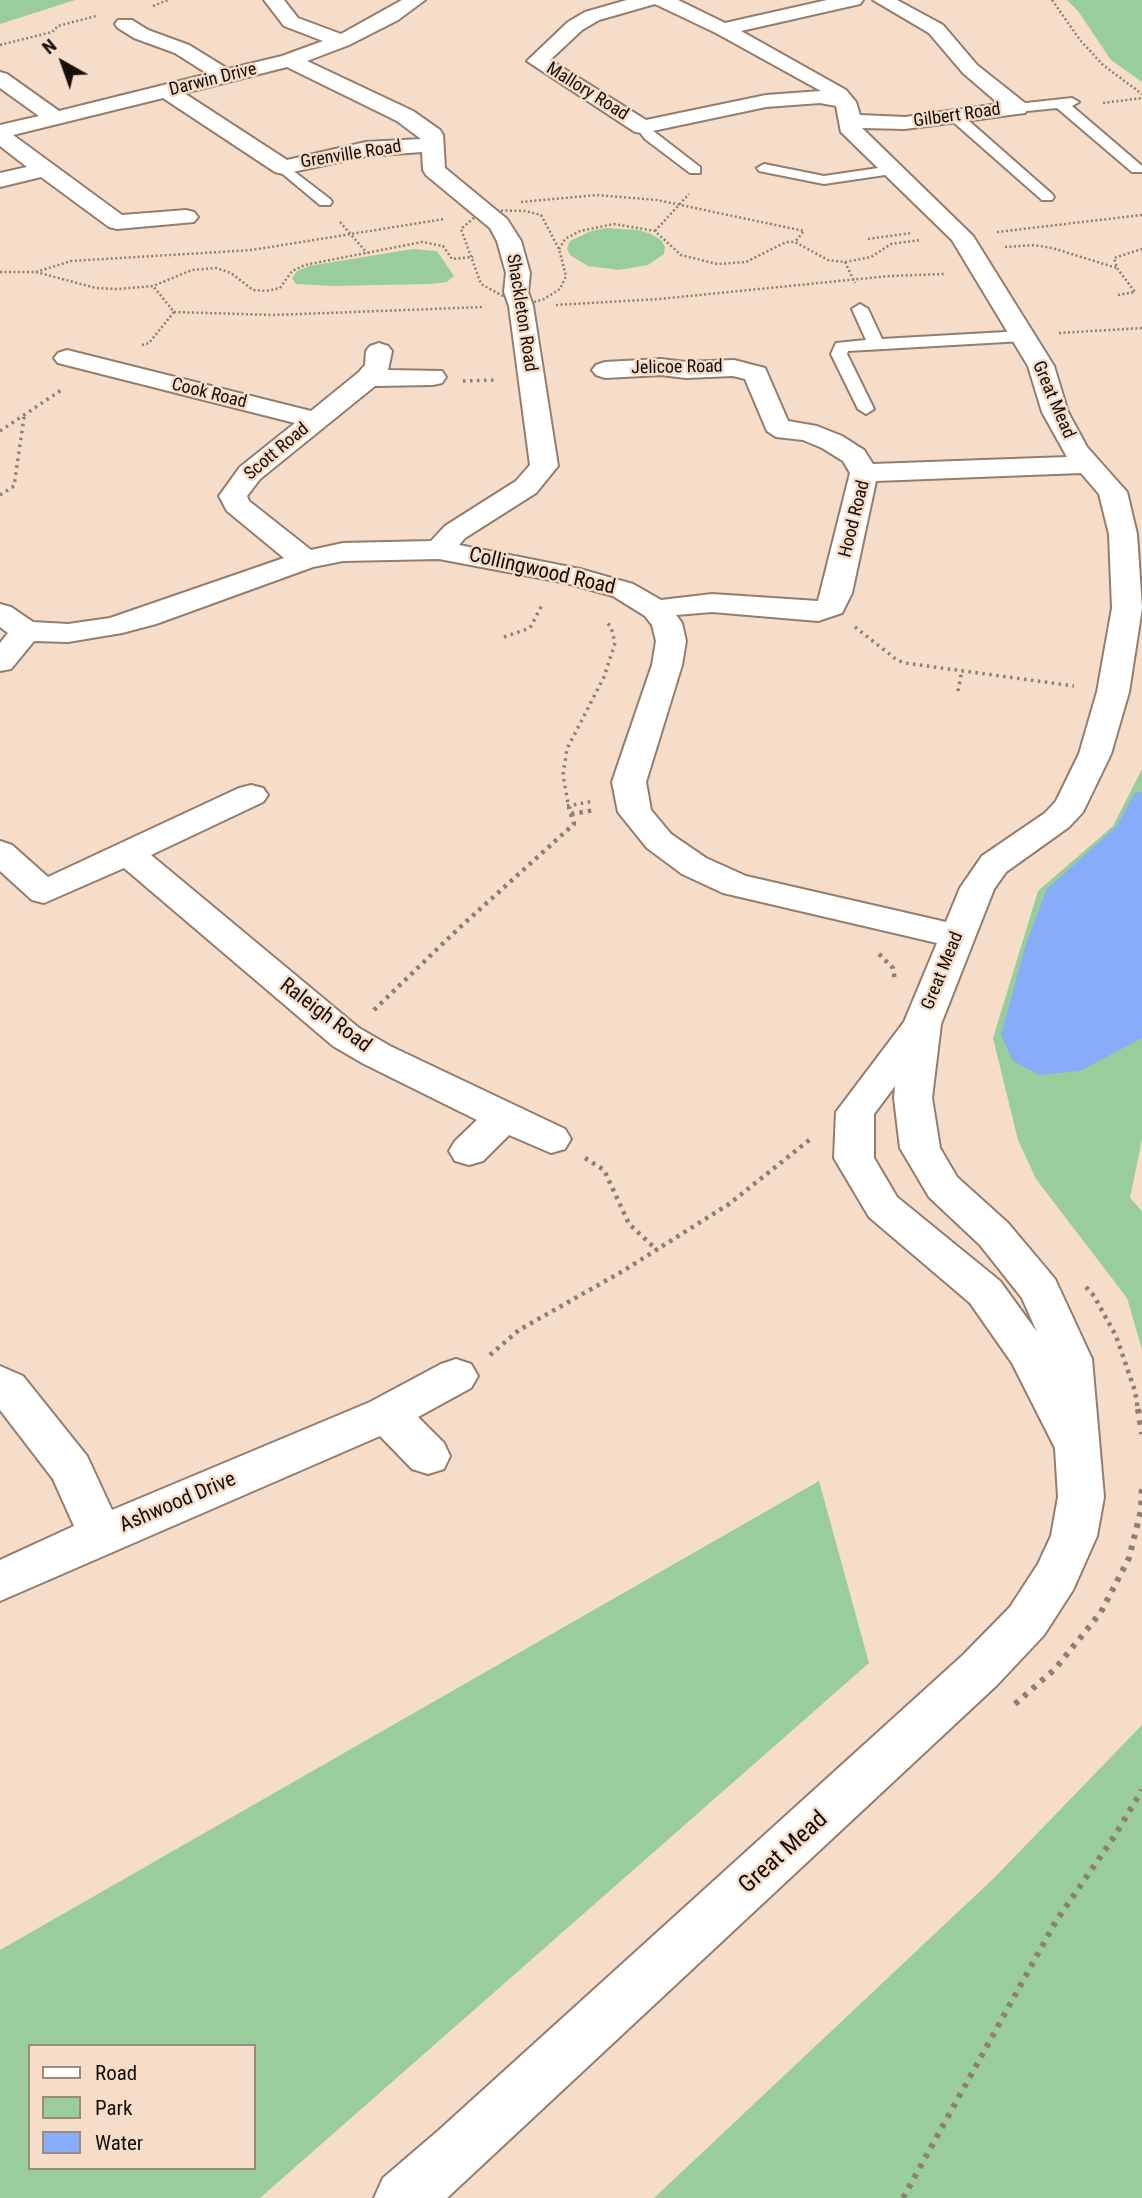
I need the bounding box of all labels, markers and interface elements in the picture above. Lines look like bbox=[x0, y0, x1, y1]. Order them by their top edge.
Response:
north arrow bbox=[28, 28, 98, 98]
text: N bbox=[37, 34, 61, 59]
street label: Mallory Road bbox=[542, 58, 632, 126]
street label: Darwin Drive bbox=[167, 59, 259, 101]
street label: Gilbert Road bbox=[912, 99, 1002, 133]
street label: Grenville Road bbox=[299, 136, 403, 174]
street label: Shackleton Road bbox=[501, 253, 541, 373]
street label: Jelicoe Road bbox=[631, 356, 723, 380]
street label: Great Mead bbox=[1027, 358, 1079, 442]
street label: Cook Road bbox=[169, 374, 249, 414]
street label: Scott Road bbox=[240, 419, 314, 485]
street label: Hood Road bbox=[835, 478, 875, 560]
street label: Collingwood Road bbox=[466, 543, 618, 601]
street label: Great Mead bbox=[918, 929, 968, 1013]
street label: Raleigh Road bbox=[274, 973, 376, 1059]
street label: Ashwood Drive bbox=[116, 1467, 240, 1539]
street label: Great Mead bbox=[734, 1806, 834, 1900]
legend bbox=[28, 2044, 256, 2170]
text: Road bbox=[95, 2061, 137, 2085]
text: Park bbox=[95, 2096, 132, 2120]
text: Water bbox=[95, 2131, 143, 2155]

